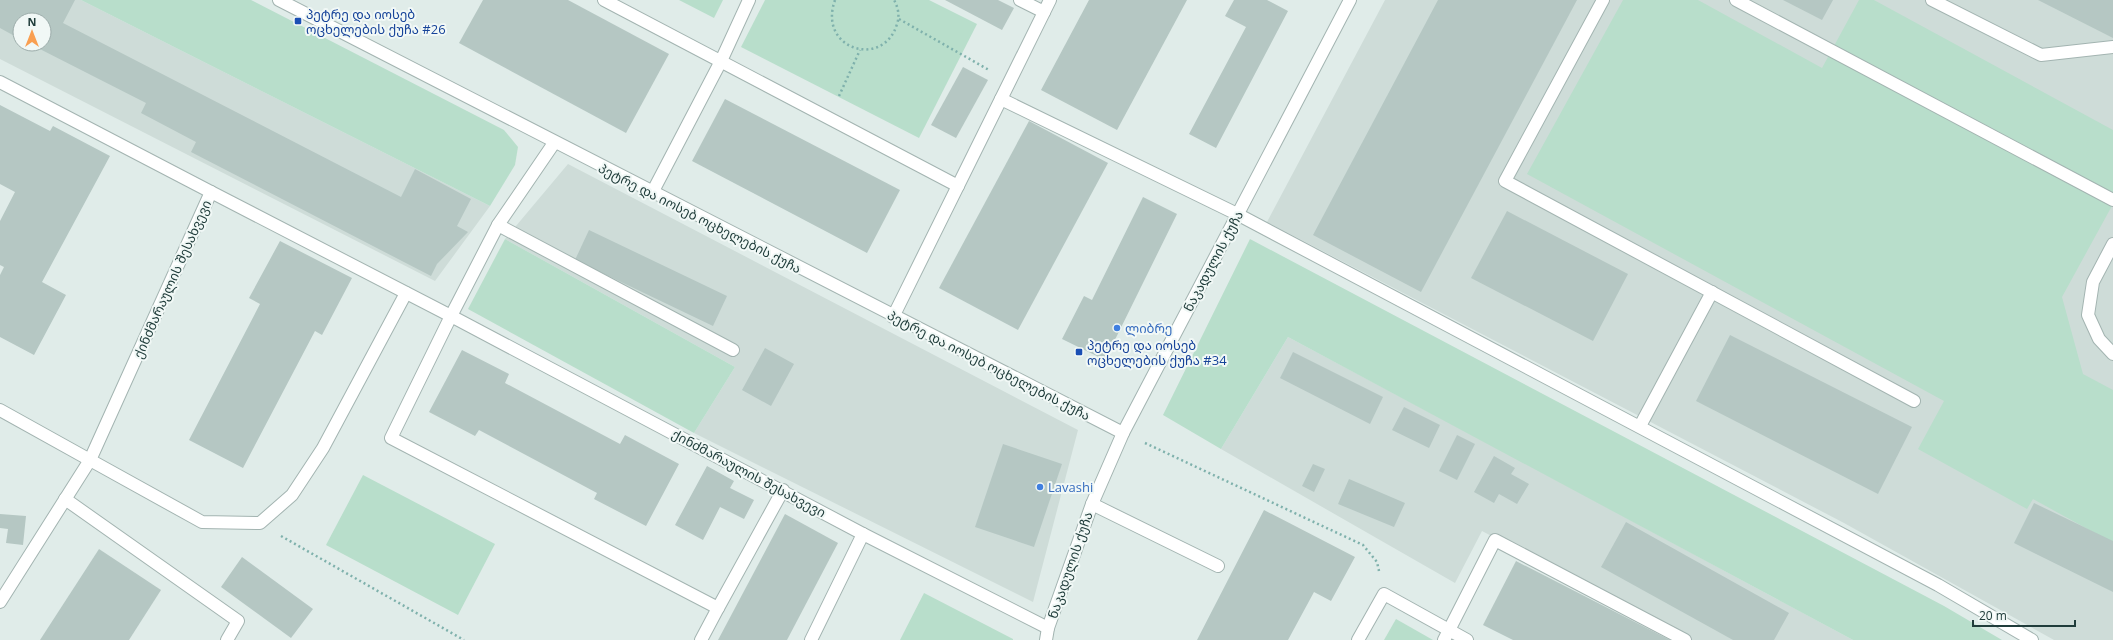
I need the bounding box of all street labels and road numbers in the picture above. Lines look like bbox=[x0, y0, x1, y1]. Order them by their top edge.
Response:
street label: პეტრე და იოსებ ოცხელების ქუჩა bbox=[595, 159, 805, 277]
street label: ქინძმარაულის შესახვევი bbox=[129, 197, 215, 361]
street label: ნაკადულის ქუჩა bbox=[1179, 207, 1247, 315]
street label: პეტრე და იოსებ ოცხელების ქუჩა bbox=[884, 306, 1094, 424]
street label: ქინძმარაულის შესახვევი bbox=[669, 425, 829, 521]
street label: ნაკადულის ქუჩა bbox=[1043, 509, 1097, 621]

